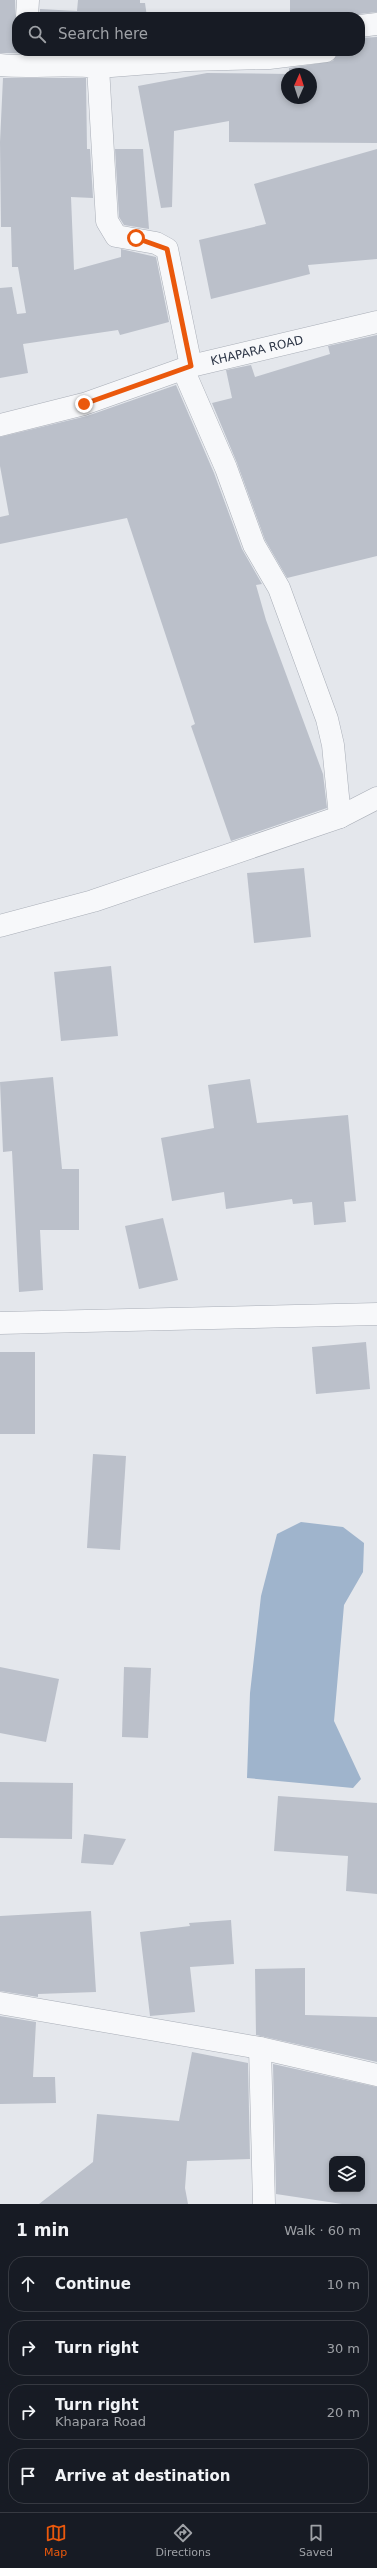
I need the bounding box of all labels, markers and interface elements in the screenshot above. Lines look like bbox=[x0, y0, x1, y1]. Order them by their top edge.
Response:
search box bbox=[12, 12, 365, 56]
icon: search bbox=[26, 23, 48, 45]
text: Search here bbox=[58, 25, 148, 43]
north arrow bbox=[281, 68, 317, 104]
route start bbox=[127, 229, 145, 247]
street label: KHAPARA ROAD bbox=[209, 333, 305, 368]
route end bbox=[75, 395, 93, 413]
map controls bbox=[329, 2156, 365, 2192]
button: layers bbox=[329, 2156, 365, 2192]
text: 1 min bbox=[16, 2220, 69, 2240]
text: Walk · 60 m bbox=[284, 2223, 361, 2238]
icon: ahead bbox=[17, 2273, 39, 2295]
text: Continue bbox=[55, 2275, 131, 2293]
text: 10 m bbox=[327, 2277, 360, 2292]
icon: right bbox=[17, 2337, 39, 2359]
text: Turn right bbox=[55, 2339, 139, 2357]
text: 30 m bbox=[327, 2341, 360, 2356]
text: Turn right bbox=[55, 2396, 139, 2414]
icon: right bbox=[17, 2401, 39, 2423]
text: 20 m bbox=[327, 2405, 360, 2420]
text: Khapara Road bbox=[55, 2414, 146, 2429]
icon: arrive bbox=[17, 2465, 39, 2487]
text: Arrive at destination bbox=[55, 2467, 230, 2485]
tab: Map bbox=[44, 2522, 67, 2559]
tab: Directions bbox=[155, 2522, 211, 2559]
tab: Saved bbox=[299, 2522, 333, 2559]

